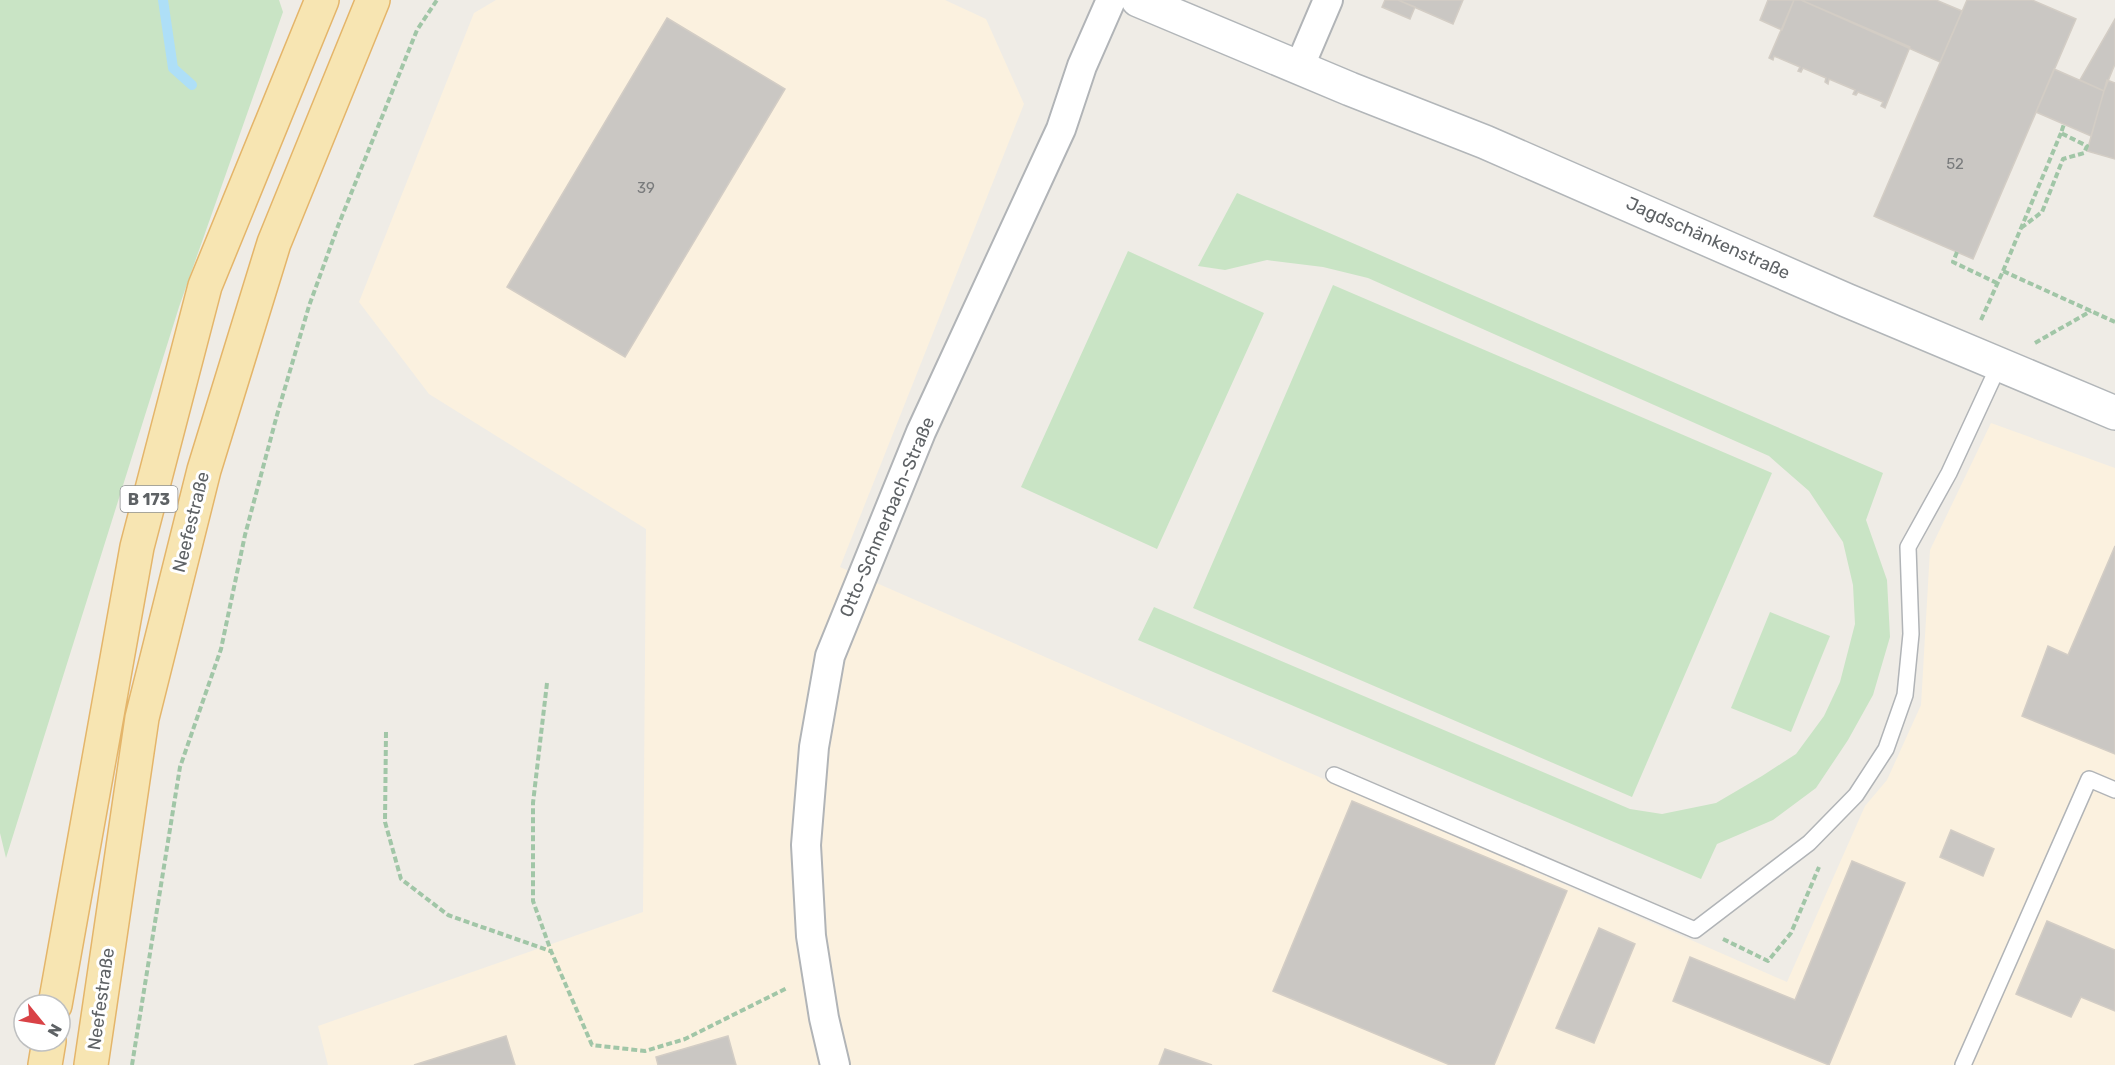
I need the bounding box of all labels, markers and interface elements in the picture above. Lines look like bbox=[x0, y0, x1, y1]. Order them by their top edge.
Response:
house number: 52 bbox=[1946, 155, 1964, 173]
house number: 39 bbox=[637, 179, 655, 197]
street label: Jagdschänkenstraße bbox=[1623, 192, 1793, 284]
street label: Otto-Schmerbach-Straße bbox=[835, 414, 939, 620]
street label: Neefestraße bbox=[168, 469, 214, 575]
road number: B 173 bbox=[120, 486, 178, 512]
street label: Neefestraße bbox=[83, 947, 119, 1051]
north arrow bbox=[12, 993, 72, 1053]
text: N bbox=[43, 1021, 66, 1040]

